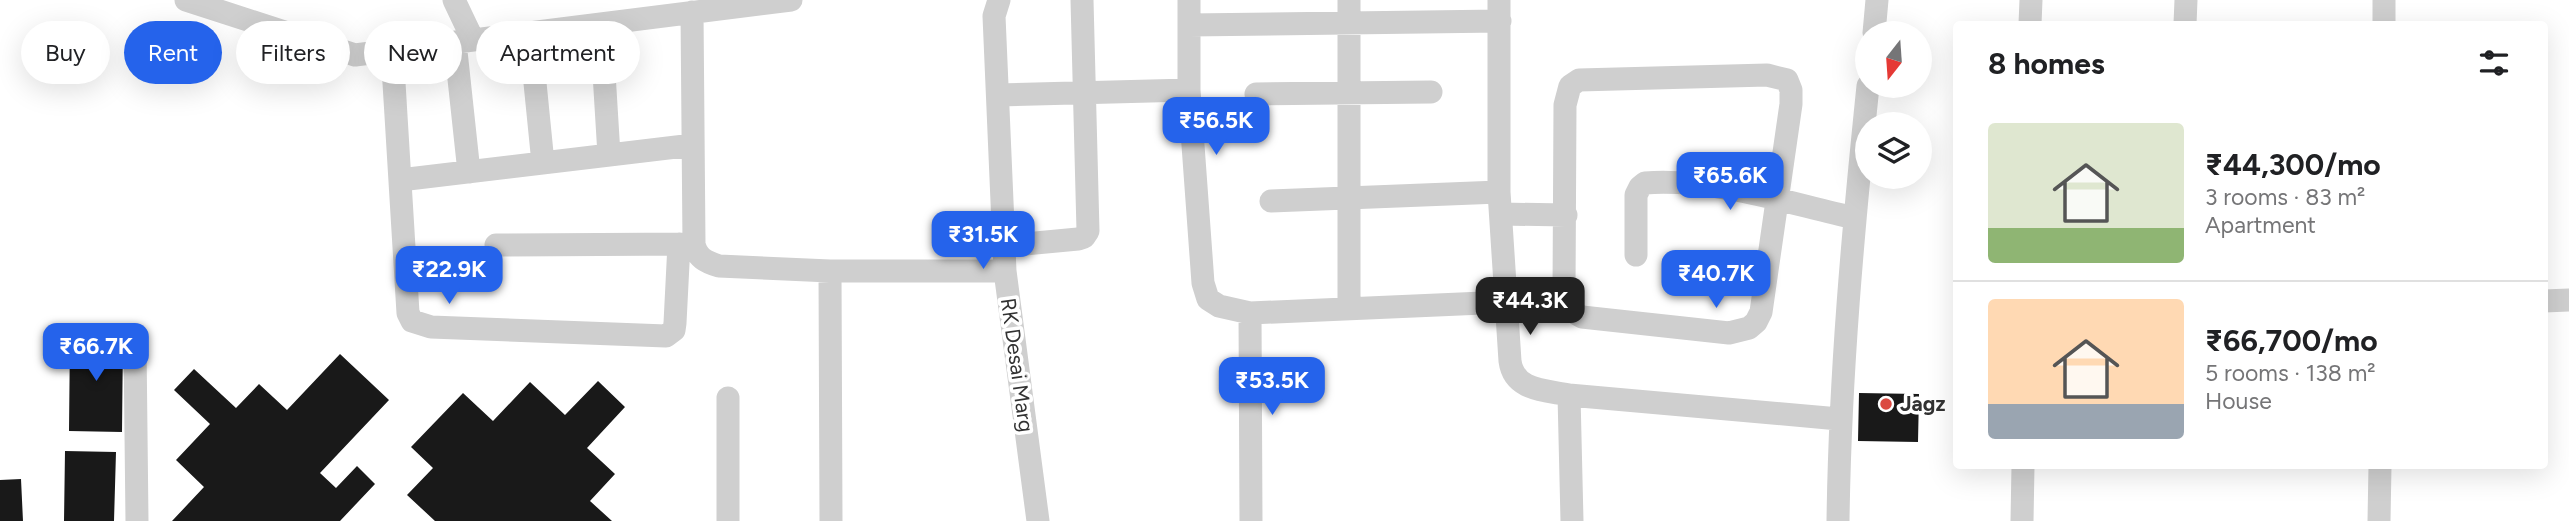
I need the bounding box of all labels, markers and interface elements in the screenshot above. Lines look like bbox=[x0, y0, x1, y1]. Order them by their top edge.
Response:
chip: Buy bbox=[21, 21, 110, 84]
chip: Rent bbox=[124, 21, 222, 84]
chip: Filters bbox=[236, 21, 350, 84]
chip: New bbox=[364, 21, 462, 84]
chip: Apartment bbox=[476, 21, 640, 84]
north arrow bbox=[1855, 21, 1932, 98]
map controls bbox=[1855, 21, 1932, 189]
icon: filters bbox=[2475, 44, 2513, 82]
text: 8 homes bbox=[1988, 45, 2105, 82]
pin: ₹56.5K bbox=[1159, 97, 1273, 157]
text: ₹56.5K bbox=[1179, 106, 1253, 134]
button: layers bbox=[1855, 112, 1932, 189]
text: ₹44,300/mo bbox=[2205, 146, 2381, 183]
icon: home bbox=[2044, 151, 2128, 235]
pin: ₹65.6K bbox=[1673, 152, 1787, 212]
text: ₹65.6K bbox=[1693, 161, 1767, 189]
text: 3 rooms · 83 m² bbox=[2205, 183, 2365, 211]
text: Apartment bbox=[2205, 211, 2316, 239]
pin: ₹31.5K bbox=[926, 212, 1040, 271]
text: ₹31.5K bbox=[948, 220, 1018, 248]
pin: ₹22.9K bbox=[392, 246, 506, 306]
pin: ₹40.7K bbox=[1659, 250, 1773, 310]
text: ₹22.9K bbox=[412, 255, 486, 283]
text: ₹40.7K bbox=[1677, 259, 1755, 287]
pin: ₹44.3K bbox=[1473, 278, 1587, 337]
text: ₹44.3K bbox=[1492, 286, 1568, 314]
street label: RK Desai Marg bbox=[996, 296, 1039, 434]
text: ₹66,700/mo bbox=[2205, 322, 2378, 359]
pin: ₹66.7K bbox=[39, 324, 153, 383]
icon: home bbox=[2044, 327, 2128, 411]
text: ₹66.7K bbox=[59, 332, 133, 360]
pin: ₹53.5K bbox=[1215, 358, 1329, 417]
text: 5 rooms · 138 m² bbox=[2205, 359, 2376, 387]
text: ₹53.5K bbox=[1235, 366, 1309, 394]
text: House bbox=[2205, 387, 2272, 415]
place label: Jagz bbox=[1900, 391, 1945, 416]
marker: Jagz bbox=[1878, 396, 1894, 412]

